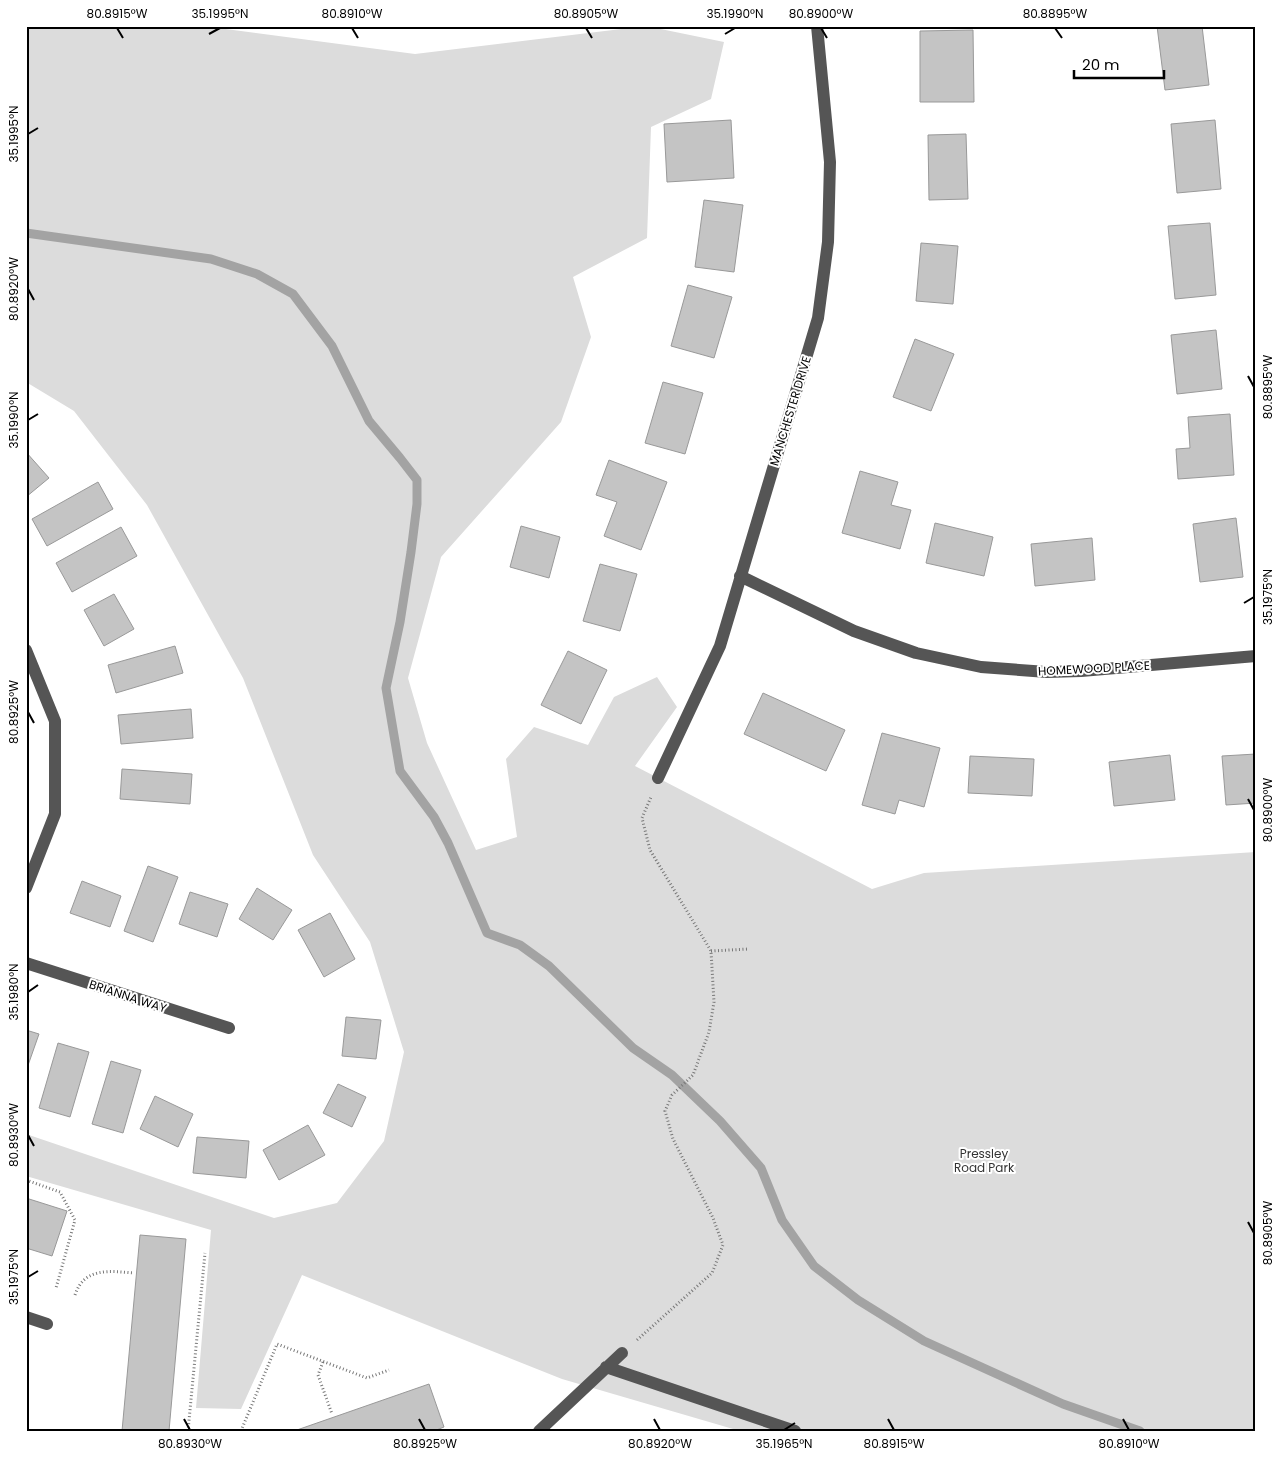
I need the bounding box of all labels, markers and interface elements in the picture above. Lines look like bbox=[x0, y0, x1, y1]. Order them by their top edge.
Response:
text: 80.8915°W bbox=[87, 5, 148, 22]
text: 35.1995°N bbox=[192, 5, 248, 22]
text: 80.8910°W bbox=[322, 5, 383, 22]
text: 80.8905°W bbox=[554, 5, 619, 22]
text: 35.1990°N bbox=[707, 5, 763, 22]
text: 80.8900°W bbox=[789, 5, 854, 22]
text: 80.8895°W bbox=[1023, 5, 1088, 22]
scale bar bbox=[1074, 48, 1164, 80]
text: 20 m bbox=[1082, 54, 1120, 75]
text: 35.1995°N bbox=[5, 106, 22, 162]
text: 80.8920°W bbox=[5, 257, 22, 321]
street label: MANCHESTER DRIVE bbox=[765, 354, 815, 468]
text: 80.8895°W bbox=[1259, 354, 1276, 419]
text: 35.1990°N bbox=[5, 392, 22, 448]
text: 35.1975°N bbox=[1259, 569, 1276, 625]
street label: HOMEWOOD PLACE bbox=[1038, 657, 1150, 679]
text: 80.8925°W bbox=[5, 680, 22, 744]
text: 80.8900°W bbox=[1259, 777, 1276, 842]
text: 35.1980°N bbox=[5, 964, 22, 1021]
street label: BRIANNA WAY bbox=[87, 975, 169, 1017]
text: 80.8930°W bbox=[5, 1103, 22, 1167]
park label: Pressley Road Park bbox=[954, 1145, 1015, 1176]
text: 80.8905°W bbox=[1259, 1200, 1276, 1265]
text: 35.1975°N bbox=[5, 1249, 22, 1305]
text: 80.8930°W bbox=[158, 1435, 222, 1452]
text: 80.8925°W bbox=[393, 1435, 457, 1452]
text: 80.8920°W bbox=[628, 1435, 692, 1452]
text: 35.1965°N bbox=[755, 1435, 813, 1452]
text: 80.8915°W bbox=[864, 1435, 925, 1452]
text: 80.8910°W bbox=[1099, 1435, 1160, 1452]

